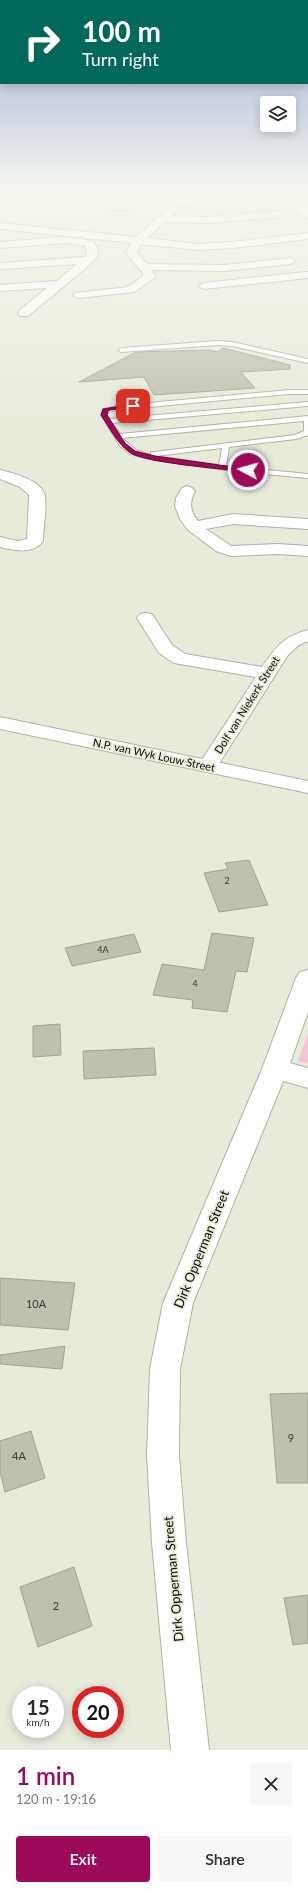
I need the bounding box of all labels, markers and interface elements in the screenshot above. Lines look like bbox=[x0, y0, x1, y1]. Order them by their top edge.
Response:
text: 100 m bbox=[82, 14, 161, 48]
icon: right bbox=[16, 16, 68, 68]
text: Turn right bbox=[82, 48, 159, 70]
map controls bbox=[260, 96, 296, 132]
button: layers bbox=[260, 96, 296, 132]
pin bbox=[116, 389, 150, 423]
icon: arrive bbox=[122, 395, 144, 417]
position arrow bbox=[227, 449, 269, 491]
street label: Dolf van Niekerk Street bbox=[211, 654, 282, 756]
street label: N.P. van Wyk Louw Street bbox=[92, 735, 216, 774]
house number: 2 bbox=[224, 875, 230, 886]
house number: 4A bbox=[97, 944, 110, 955]
house number: 4 bbox=[192, 978, 198, 989]
street label: Dirk Opperman Street bbox=[170, 1187, 232, 1310]
house number: 10A bbox=[26, 1297, 47, 1310]
house number: 9 bbox=[288, 1431, 294, 1444]
house number: 4A bbox=[12, 1449, 26, 1462]
street label: Dirk Opperman Street bbox=[160, 1515, 186, 1642]
house number: 2 bbox=[53, 1599, 59, 1612]
speed limit sign: 20 bbox=[72, 1686, 124, 1738]
text: 15 bbox=[26, 1695, 50, 1719]
text: km/h bbox=[26, 1716, 50, 1728]
text: 1 min bbox=[16, 1761, 75, 1790]
button: close bbox=[250, 1763, 292, 1805]
text: 120 m · 19:16 bbox=[16, 1791, 96, 1807]
button: Exit bbox=[16, 1836, 150, 1882]
button: Share bbox=[158, 1836, 292, 1882]

